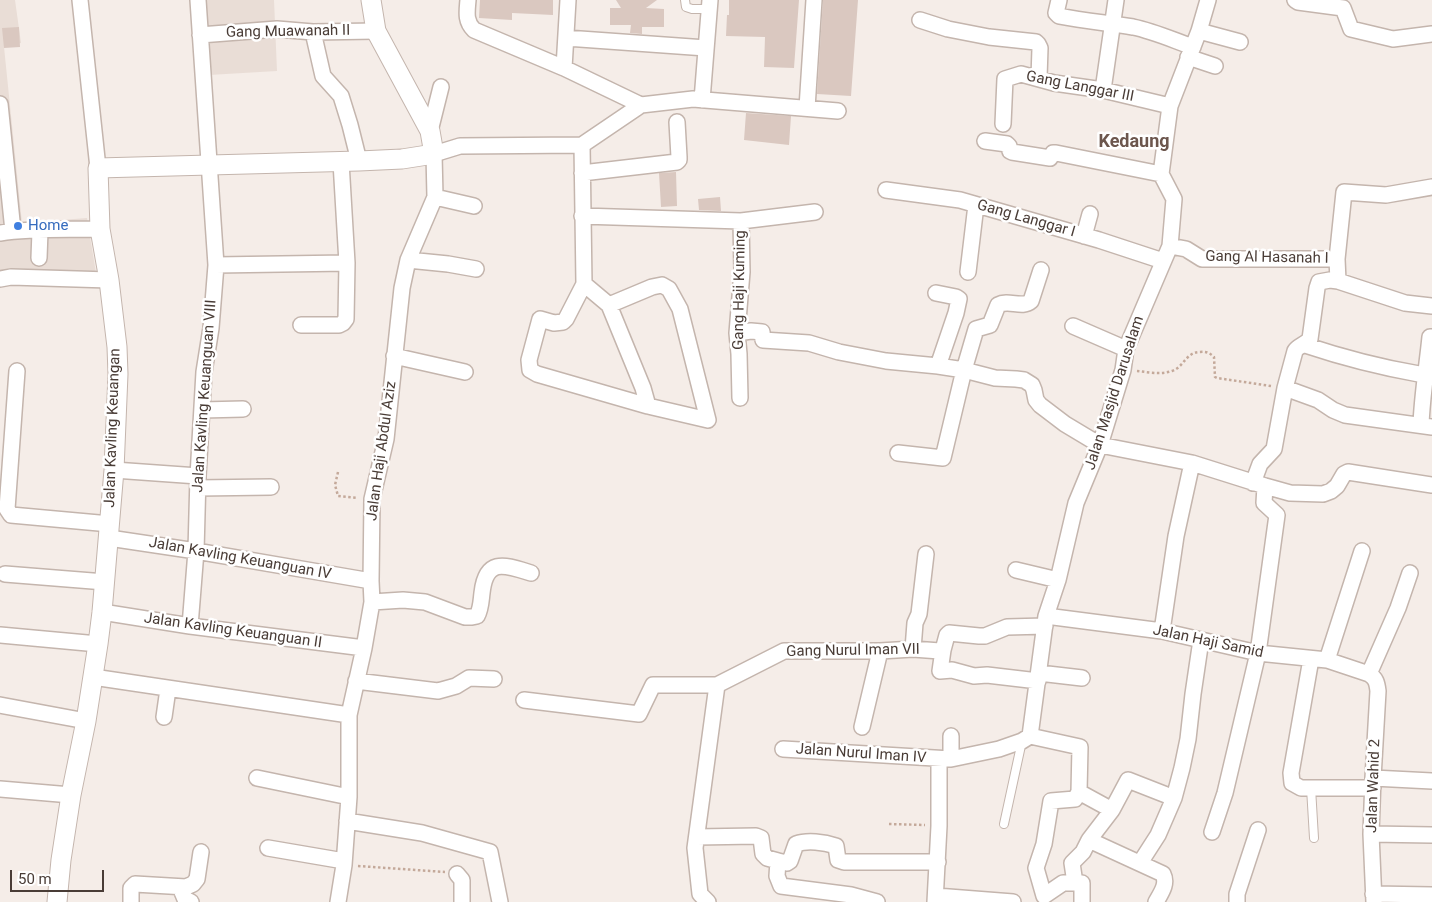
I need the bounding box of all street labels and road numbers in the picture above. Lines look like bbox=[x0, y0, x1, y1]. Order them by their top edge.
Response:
street label: Gang Muawanah II bbox=[226, 22, 350, 42]
street label: Gang Langgar III bbox=[1025, 68, 1135, 106]
street label: Gang Langgar I bbox=[975, 196, 1077, 242]
street label: Gang Haji Kuming bbox=[730, 230, 750, 350]
street label: Gang Al Hasanah I bbox=[1205, 248, 1329, 268]
street label: Jalan Kavling Keuanguan VIII bbox=[189, 299, 221, 493]
street label: Jalan Masjid Darusalam bbox=[1082, 314, 1148, 472]
street label: Jalan Kavling Keuangan bbox=[101, 348, 125, 508]
street label: Jalan Haji Abdul Aziz bbox=[363, 380, 401, 522]
street label: Jalan Kavling Keuanguan IV bbox=[147, 534, 333, 584]
street label: Jalan Kavling Keuanguan II bbox=[143, 610, 323, 652]
street label: Jalan Haji Samid bbox=[1151, 622, 1265, 662]
street label: Gang Nurul Iman VII bbox=[786, 641, 920, 661]
street label: Jalan Wahid 2 bbox=[1363, 739, 1385, 833]
street label: Jalan Nurul Iman IV bbox=[795, 740, 927, 768]

